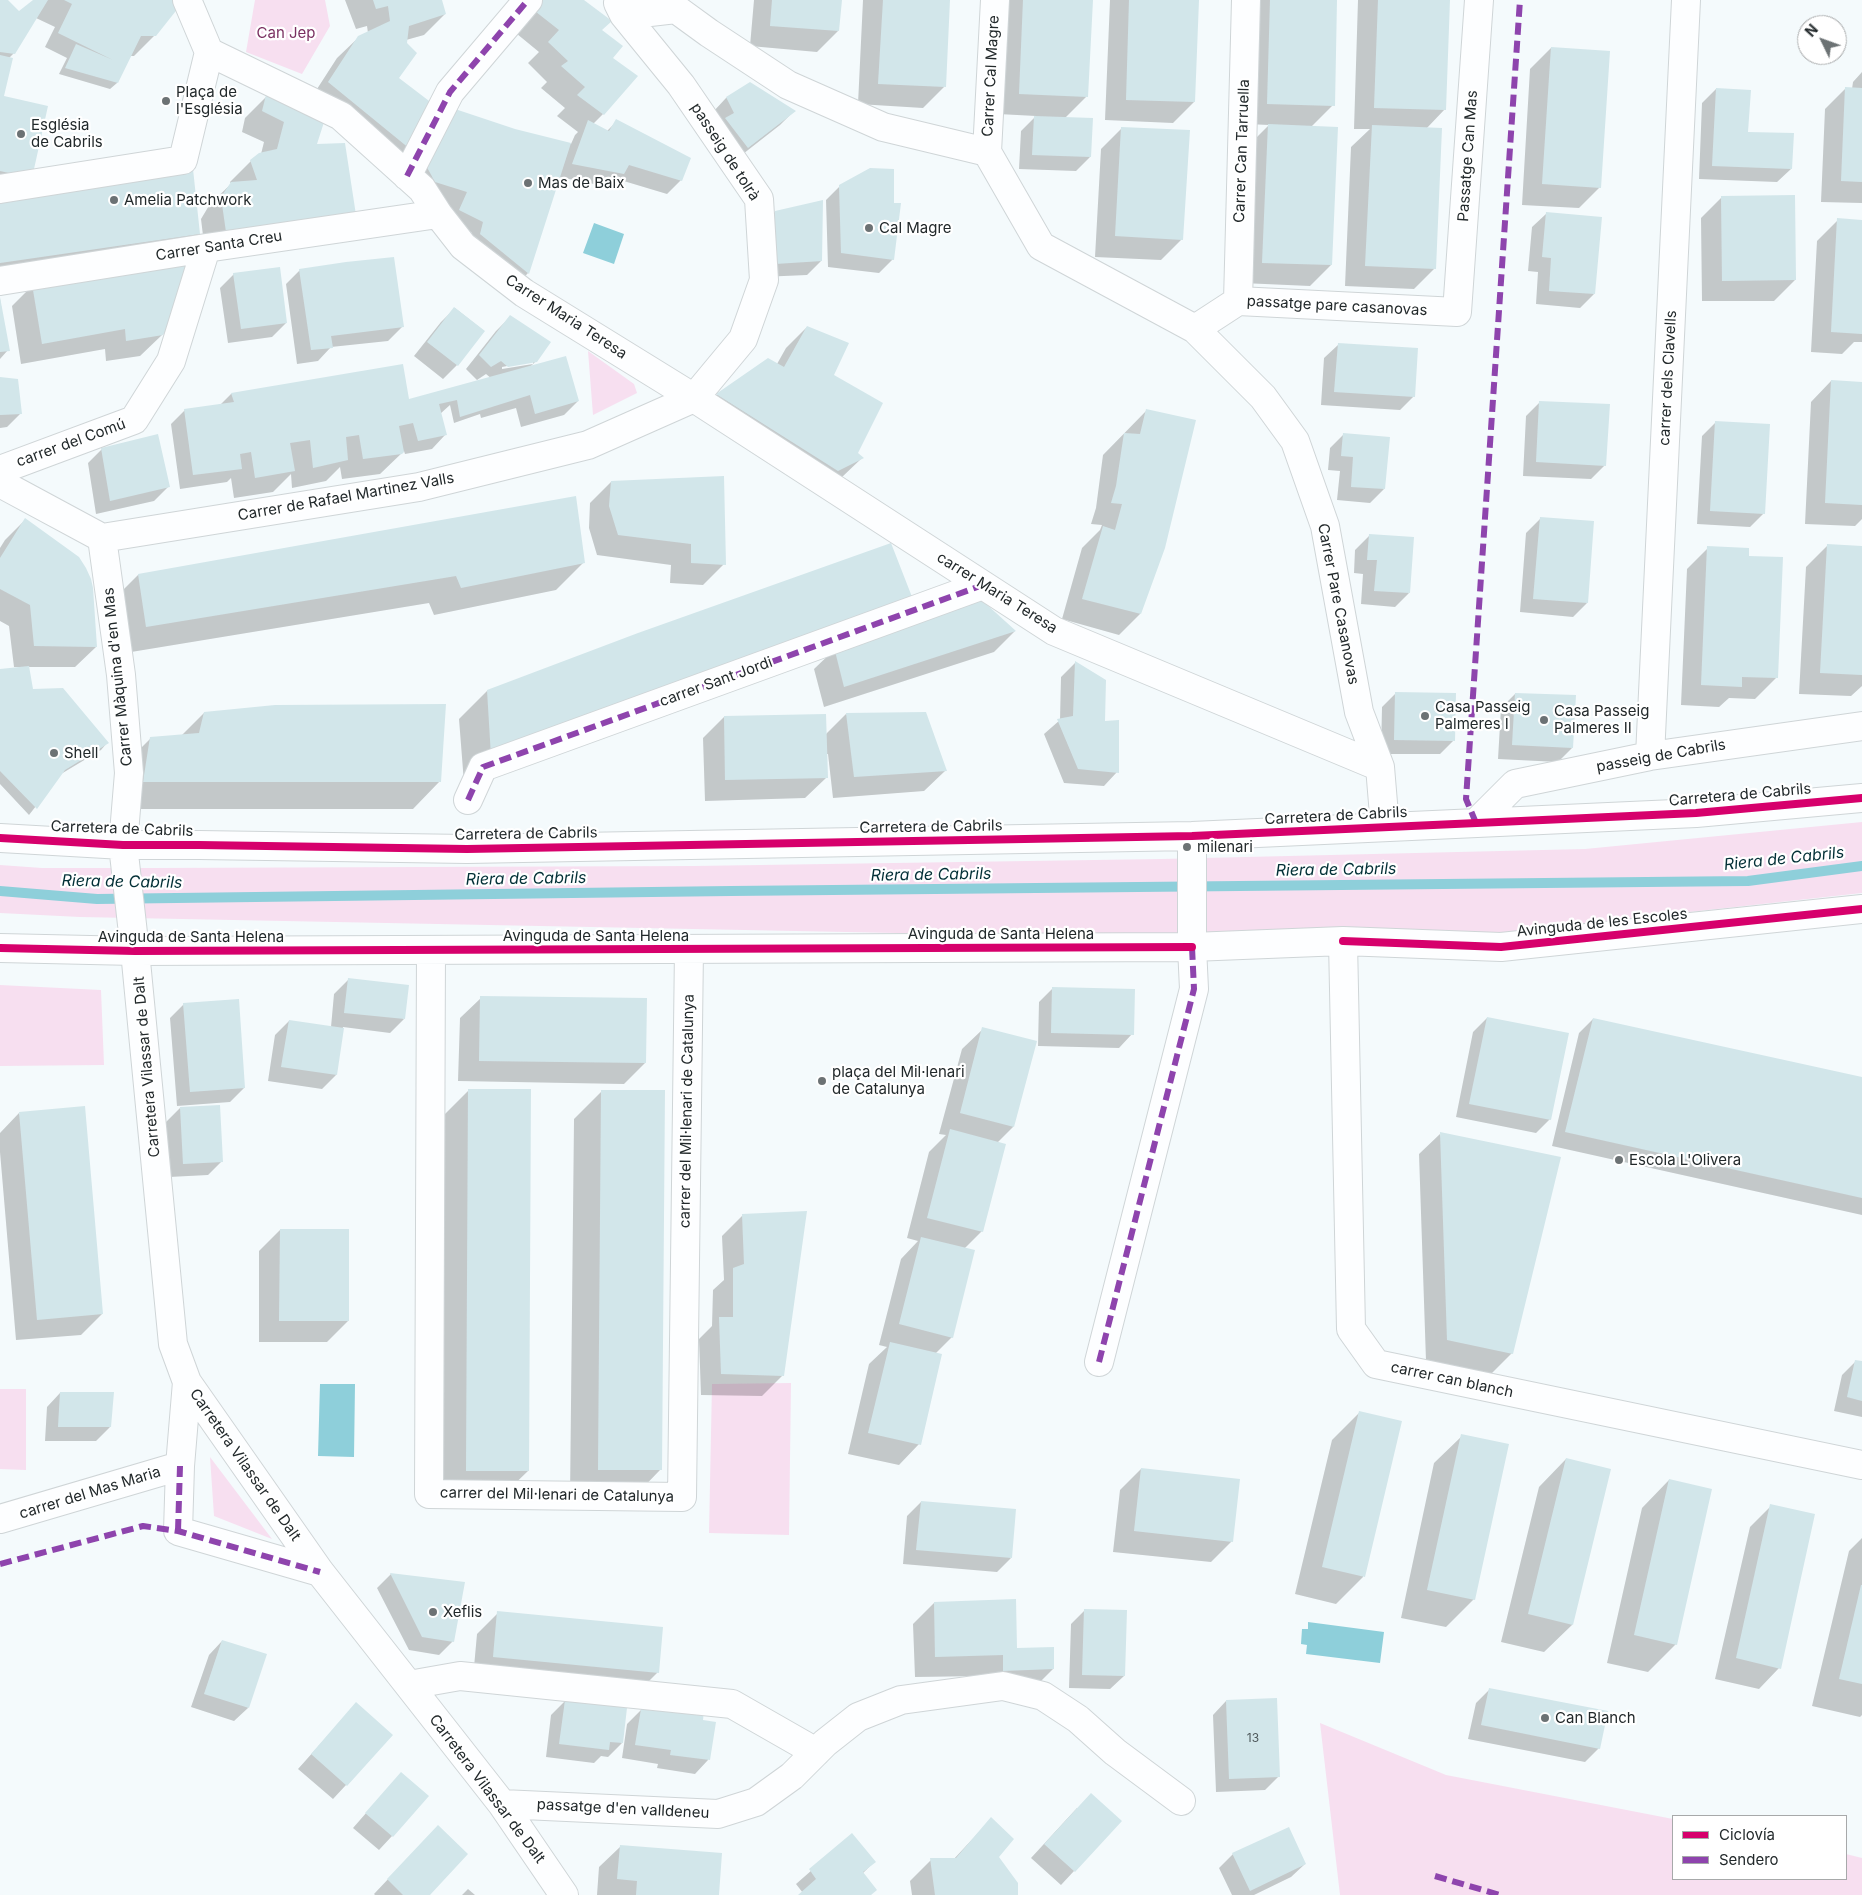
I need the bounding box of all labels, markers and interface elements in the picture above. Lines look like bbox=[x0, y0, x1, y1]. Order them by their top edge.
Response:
street label: Carrer Cal Magre bbox=[979, 15, 1003, 137]
north arrow bbox=[1797, 15, 1847, 65]
text: N bbox=[1801, 21, 1821, 40]
park label: Can Jep bbox=[257, 24, 315, 42]
street label: Carrer Can Tarruella bbox=[1231, 79, 1253, 223]
place label: Plaça de l'Església bbox=[176, 83, 243, 118]
street label: Passatge Can Mas bbox=[1454, 90, 1482, 222]
marker: Plaça de l'Església bbox=[160, 95, 172, 107]
street label: passeig de tolrà bbox=[687, 100, 763, 204]
place label: Església de Cabrils bbox=[31, 116, 103, 151]
marker: Església de Cabrils bbox=[15, 128, 27, 140]
place label: Mas de Baix bbox=[538, 174, 624, 192]
marker: Mas de Baix bbox=[522, 177, 534, 189]
place label: Amelia Patchwork bbox=[124, 191, 251, 209]
marker: Amelia Patchwork bbox=[108, 194, 120, 206]
place label: Cal Magre bbox=[879, 219, 952, 237]
marker: Cal Magre bbox=[863, 222, 875, 234]
street label: Carrer Santa Creu bbox=[154, 227, 284, 265]
street label: Carrer Maria Teresa bbox=[502, 271, 630, 363]
street label: passatge pare casanovas bbox=[1246, 292, 1428, 320]
street label: carrer dels Clavells bbox=[1655, 310, 1681, 446]
street label: carrer del Comú bbox=[14, 415, 128, 471]
street label: Carrer de Rafael Martinez Valls bbox=[236, 469, 456, 525]
street label: Carrer Pare Casanovas bbox=[1314, 522, 1362, 686]
street label: carrer Maria Teresa bbox=[933, 549, 1061, 637]
street label: Carrer Màquina d'en Mas bbox=[100, 587, 136, 767]
street label: carrer Sant Jordi bbox=[657, 653, 775, 711]
place label: Casa Passeig Palmeres I bbox=[1435, 698, 1530, 733]
place label: Casa Passeig Palmeres II bbox=[1554, 702, 1649, 737]
marker: Casa Passeig Palmeres I bbox=[1419, 710, 1431, 722]
marker: Casa Passeig Palmeres II bbox=[1538, 714, 1550, 726]
street label: passeig de Cabrils bbox=[1595, 736, 1727, 776]
place label: Shell bbox=[64, 744, 99, 762]
marker: Shell bbox=[48, 747, 60, 759]
street label: Carretera de Cabrils bbox=[1668, 780, 1812, 810]
street label: Carretera de Cabrils bbox=[1264, 803, 1408, 829]
street label: Carretera de Cabrils bbox=[859, 817, 1003, 837]
street label: Carretera de Cabrils bbox=[50, 818, 194, 840]
street label: Carretera de Cabrils bbox=[454, 824, 598, 844]
place label: milenari bbox=[1197, 838, 1253, 856]
marker: milenari bbox=[1181, 841, 1193, 853]
water label: Riera de Cabrils bbox=[1723, 843, 1845, 875]
water label: Riera de Cabrils bbox=[1275, 859, 1397, 881]
water label: Riera de Cabrils bbox=[870, 864, 992, 886]
water label: Riera de Cabrils bbox=[465, 868, 587, 890]
water label: Riera de Cabrils bbox=[61, 871, 183, 893]
street label: Avinguda de les Escoles bbox=[1516, 905, 1688, 941]
street label: Avinguda de Santa Helena bbox=[908, 925, 1094, 943]
street label: Avinguda de Santa Helena bbox=[503, 927, 689, 945]
street label: Avinguda de Santa Helena bbox=[98, 928, 284, 946]
street label: Carretera Vilassar de Dalt bbox=[130, 976, 164, 1158]
street label: carrer del Mil·lenari de Catalunya bbox=[676, 994, 698, 1228]
place label: plaça del Mil·lenari de Catalunya bbox=[832, 1063, 965, 1098]
marker: plaça del Mil·lenari de Catalunya bbox=[816, 1075, 828, 1087]
place label: Escola L'Olivera bbox=[1629, 1151, 1741, 1169]
marker: Escola L'Olivera bbox=[1613, 1154, 1625, 1166]
street label: carrer can blanch bbox=[1389, 1358, 1515, 1402]
street label: Carretera Vilassar de Dalt bbox=[186, 1385, 304, 1545]
street label: carrer del Mas Maria bbox=[17, 1463, 163, 1523]
street label: carrer del Mil·lenari de Catalunya bbox=[440, 1484, 674, 1506]
place label: Xeflis bbox=[443, 1603, 482, 1621]
marker: Xeflis bbox=[427, 1606, 439, 1618]
place label: Can Blanch bbox=[1555, 1709, 1636, 1727]
street label: Carretera Vilassar de Dalt bbox=[425, 1711, 549, 1867]
marker: Can Blanch bbox=[1539, 1712, 1551, 1724]
house number: 13 bbox=[1247, 1731, 1259, 1745]
street label: passatge d'en valldeneu bbox=[536, 1795, 710, 1823]
legend bbox=[1672, 1815, 1847, 1880]
text: Ciclovía bbox=[1719, 1825, 1775, 1844]
text: Sendero bbox=[1719, 1850, 1779, 1869]

